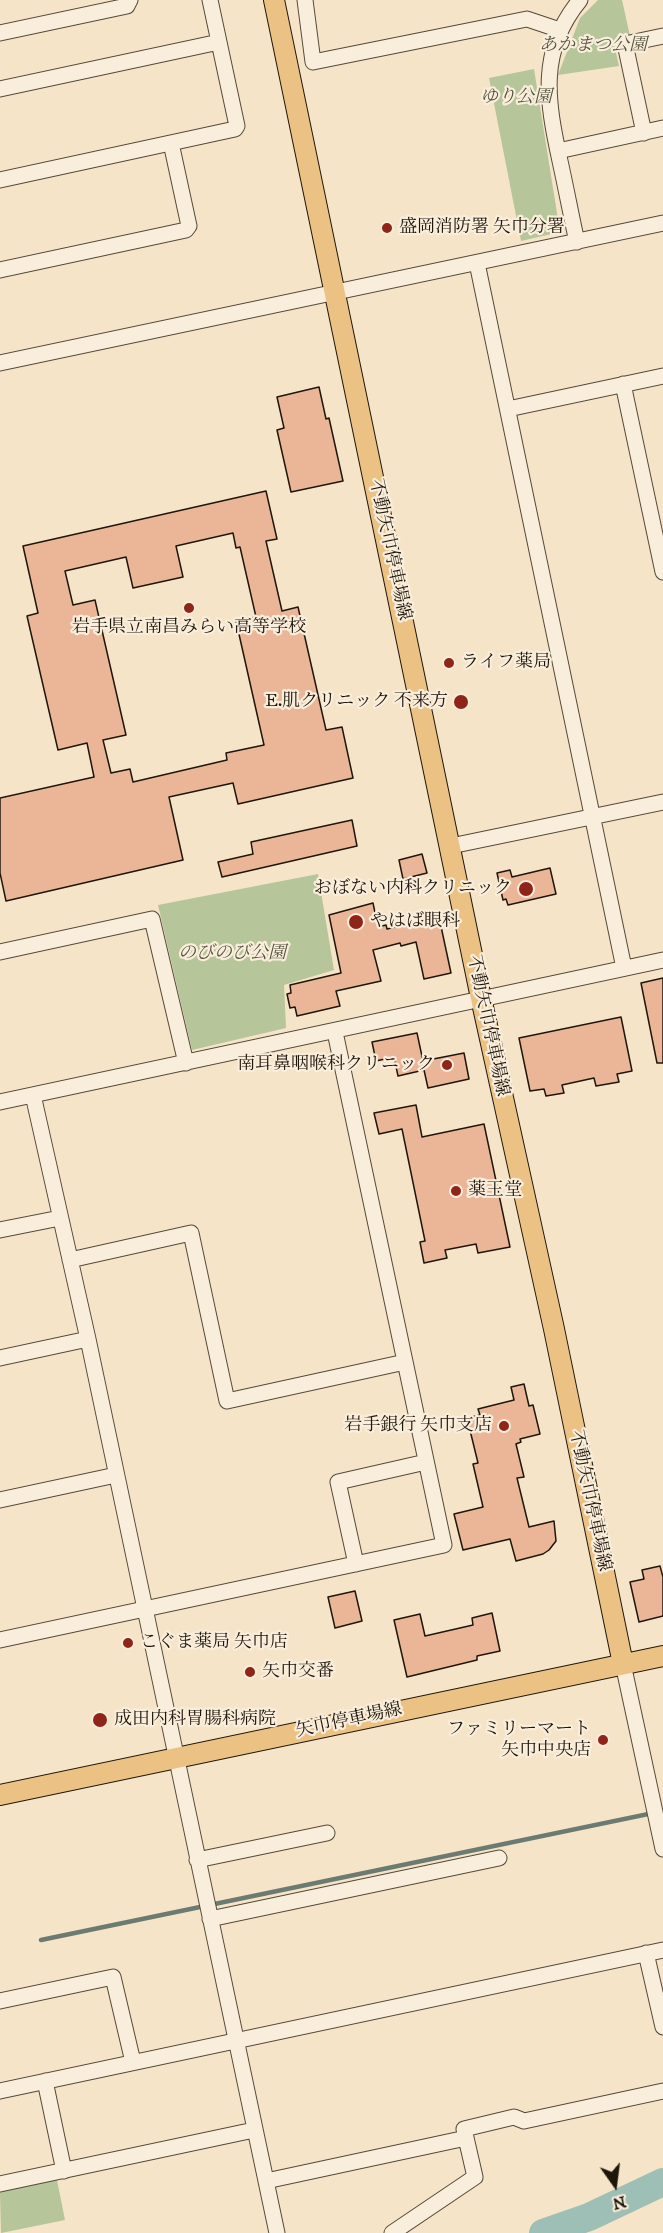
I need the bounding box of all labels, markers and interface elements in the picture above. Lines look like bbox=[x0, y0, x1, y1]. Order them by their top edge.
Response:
park label: あかまつ公園 bbox=[539, 35, 647, 57]
park label: ゆり公園 bbox=[480, 87, 552, 109]
place label: 盛岡消防署 矢巾分署 bbox=[399, 217, 565, 239]
marker: 盛岡消防署 矢巾分署 bbox=[380, 221, 394, 235]
street label: 不動矢巾停車場線 bbox=[363, 477, 415, 623]
marker: 岩手県立南昌みらい高等学校 bbox=[182, 601, 196, 615]
place label: 岩手県立南昌みらい高等学校 bbox=[72, 617, 306, 639]
place label: ライフ薬局 bbox=[461, 652, 551, 674]
marker: ライフ薬局 bbox=[442, 656, 456, 670]
place label: E.肌クリニック 不来方 bbox=[265, 691, 448, 713]
marker: E.肌クリニック 不来方 bbox=[452, 693, 470, 711]
place label: おぼない内科クリニック bbox=[314, 878, 512, 900]
marker: おぼない内科クリニック bbox=[517, 880, 535, 898]
place label: やはば眼科 bbox=[370, 911, 460, 933]
marker: やはば眼科 bbox=[347, 913, 365, 931]
park label: のびのび公園 bbox=[178, 943, 286, 965]
street label: 不動矢巾停車場線 bbox=[461, 953, 513, 1099]
place label: 南耳鼻咽喉科クリニック bbox=[237, 1054, 435, 1076]
marker: 南耳鼻咽喉科クリニック bbox=[440, 1058, 454, 1072]
place label: 薬王堂 bbox=[468, 1180, 522, 1202]
marker: 薬王堂 bbox=[449, 1184, 463, 1198]
place label: 岩手銀行 矢巾支店 bbox=[344, 1415, 492, 1437]
marker: 岩手銀行 矢巾支店 bbox=[497, 1419, 511, 1433]
street label: 不動矢巾停車場線 bbox=[563, 1428, 615, 1574]
place label: こぐま薬局 矢巾店 bbox=[140, 1632, 288, 1654]
marker: こぐま薬局 矢巾店 bbox=[121, 1636, 135, 1650]
place label: 矢巾交番 bbox=[262, 1661, 334, 1683]
marker: 矢巾交番 bbox=[243, 1665, 257, 1679]
street label: 矢巾停車場線 bbox=[294, 1699, 404, 1743]
place label: 成田内科胃腸科病院 bbox=[114, 1709, 276, 1731]
marker: 成田内科胃腸科病院 bbox=[91, 1711, 109, 1729]
place label: ファミリーマート 矢巾中央店 bbox=[447, 1719, 591, 1762]
marker: ファミリーマート 矢巾中央店 bbox=[596, 1733, 610, 1747]
north arrow bbox=[585, 2155, 645, 2215]
text: N bbox=[611, 2191, 628, 2214]

